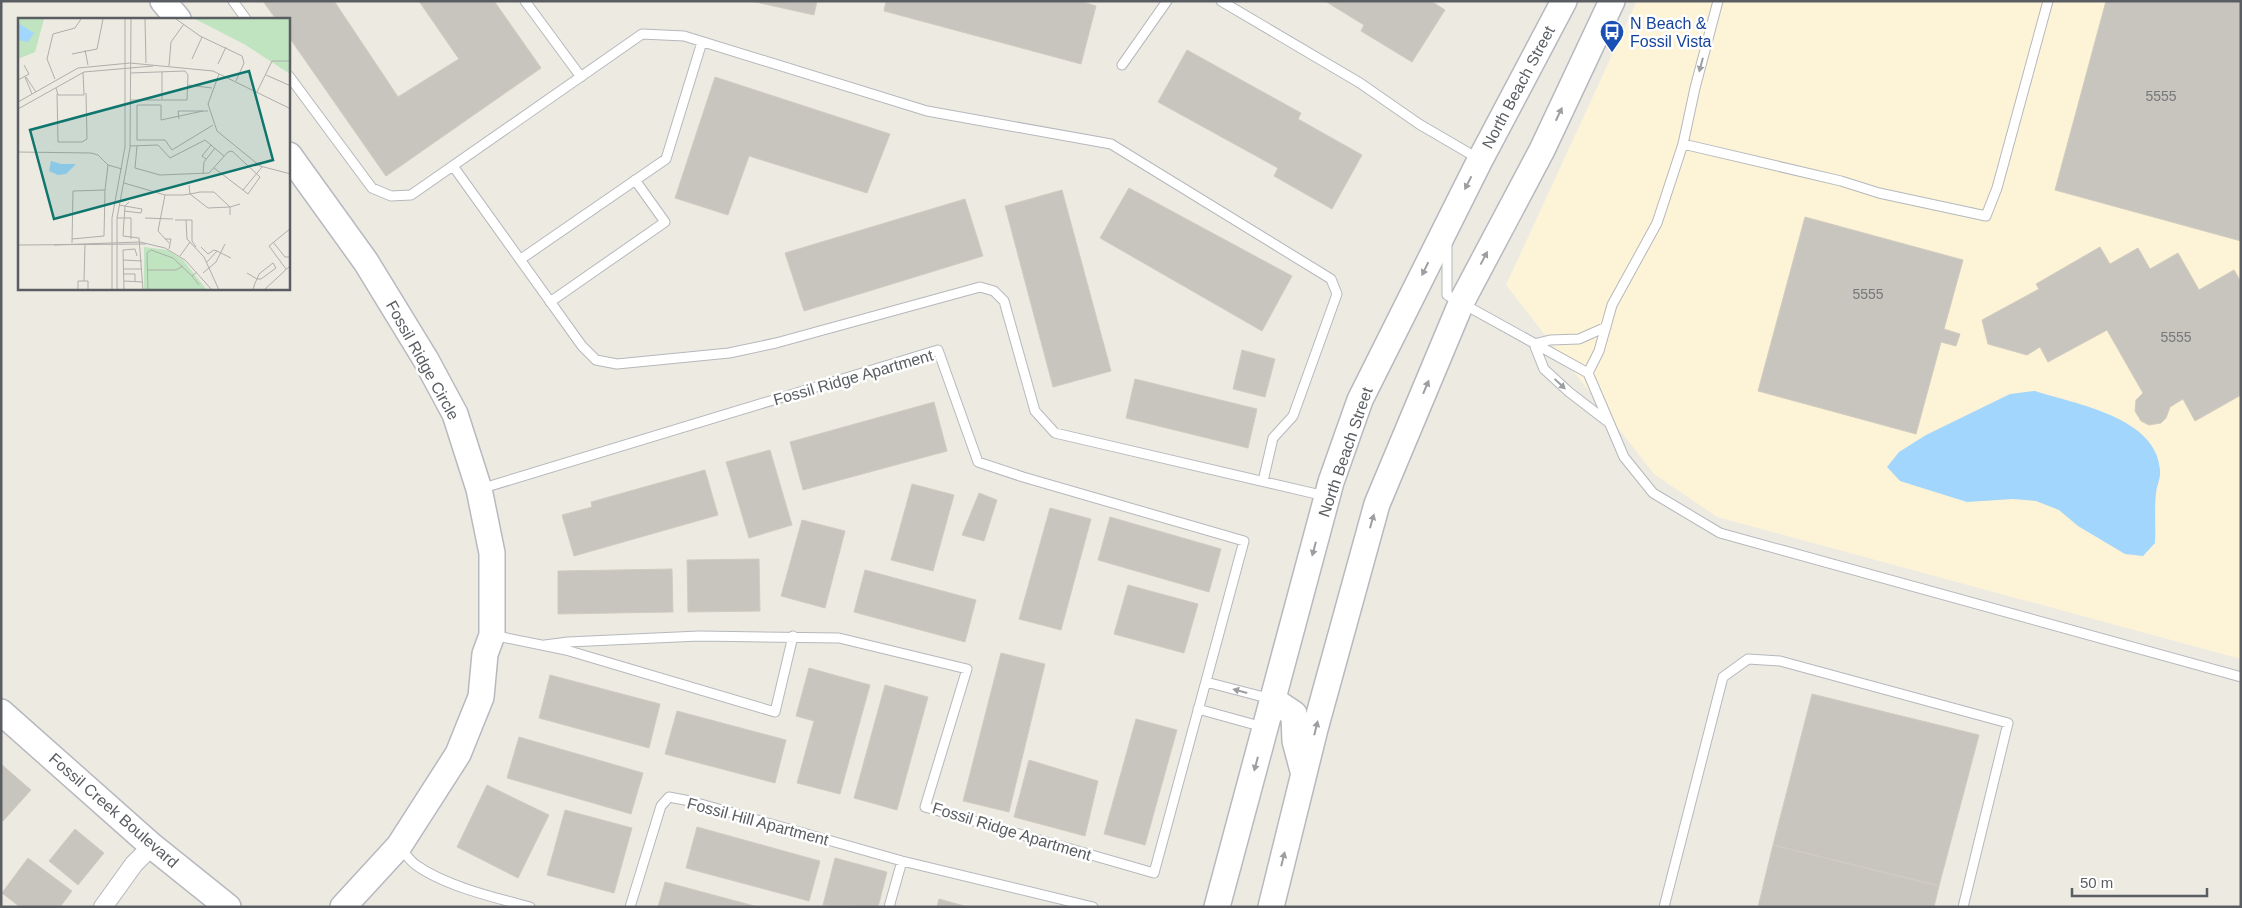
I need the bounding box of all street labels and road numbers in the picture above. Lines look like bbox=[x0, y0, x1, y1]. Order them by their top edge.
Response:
street label: North Beach Street bbox=[1479, 23, 1558, 151]
street label: Fossil Ridge Circle bbox=[383, 298, 462, 423]
street label: Fossil Ridge Apartment bbox=[771, 346, 936, 408]
street label: North Beach Street bbox=[1315, 385, 1376, 519]
street label: Fossil Creek Boulevard bbox=[46, 750, 182, 871]
street label: Fossil Hill Apartment bbox=[685, 794, 831, 849]
street label: Fossil Ridge Apartment bbox=[930, 799, 1094, 864]

